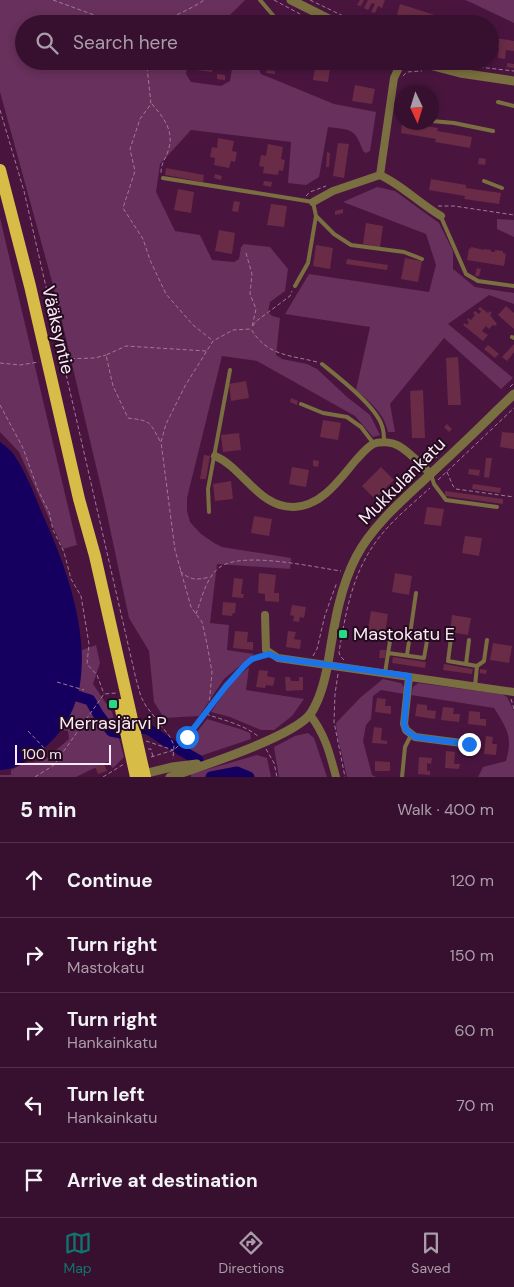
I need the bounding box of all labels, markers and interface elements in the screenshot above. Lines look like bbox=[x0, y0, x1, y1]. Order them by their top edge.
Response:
search box bbox=[15, 15, 499, 70]
icon: search bbox=[33, 29, 61, 57]
text: Search here bbox=[73, 30, 178, 55]
north arrow bbox=[394, 85, 439, 130]
street label: Vääksyntie bbox=[36, 284, 80, 376]
street label: Mukkulankatu bbox=[353, 432, 451, 530]
place label: Mastokatu E bbox=[353, 622, 455, 646]
marker: Mastokatu E bbox=[337, 628, 349, 640]
marker: Merrasjärvi P bbox=[107, 698, 119, 710]
place label: Merrasjärvi P bbox=[59, 711, 167, 735]
route start bbox=[176, 726, 199, 749]
route end bbox=[458, 733, 481, 756]
scale bar bbox=[15, 742, 111, 765]
text: 100 m bbox=[22, 745, 62, 763]
text: 5 min bbox=[20, 796, 76, 824]
text: Walk · 400 m bbox=[397, 799, 494, 820]
icon: ahead bbox=[20, 866, 48, 894]
text: Continue bbox=[67, 868, 153, 893]
text: 120 m bbox=[450, 870, 494, 891]
text: Turn right bbox=[67, 932, 157, 957]
icon: right bbox=[20, 941, 48, 969]
text: 150 m bbox=[450, 945, 494, 966]
text: Mastokatu bbox=[67, 957, 144, 978]
text: Turn right bbox=[67, 1007, 157, 1032]
icon: right bbox=[20, 1016, 48, 1044]
text: 60 m bbox=[454, 1020, 494, 1041]
text: Hankainkatu bbox=[67, 1032, 157, 1053]
text: Turn left bbox=[67, 1082, 145, 1107]
icon: left bbox=[20, 1091, 48, 1119]
text: 70 m bbox=[456, 1095, 494, 1116]
text: Hankainkatu bbox=[67, 1107, 157, 1128]
icon: arrive bbox=[20, 1166, 48, 1194]
text: Arrive at destination bbox=[67, 1168, 258, 1193]
tab: Map bbox=[63, 1229, 92, 1277]
tab: Directions bbox=[219, 1229, 284, 1277]
tab: Saved bbox=[411, 1229, 451, 1277]

